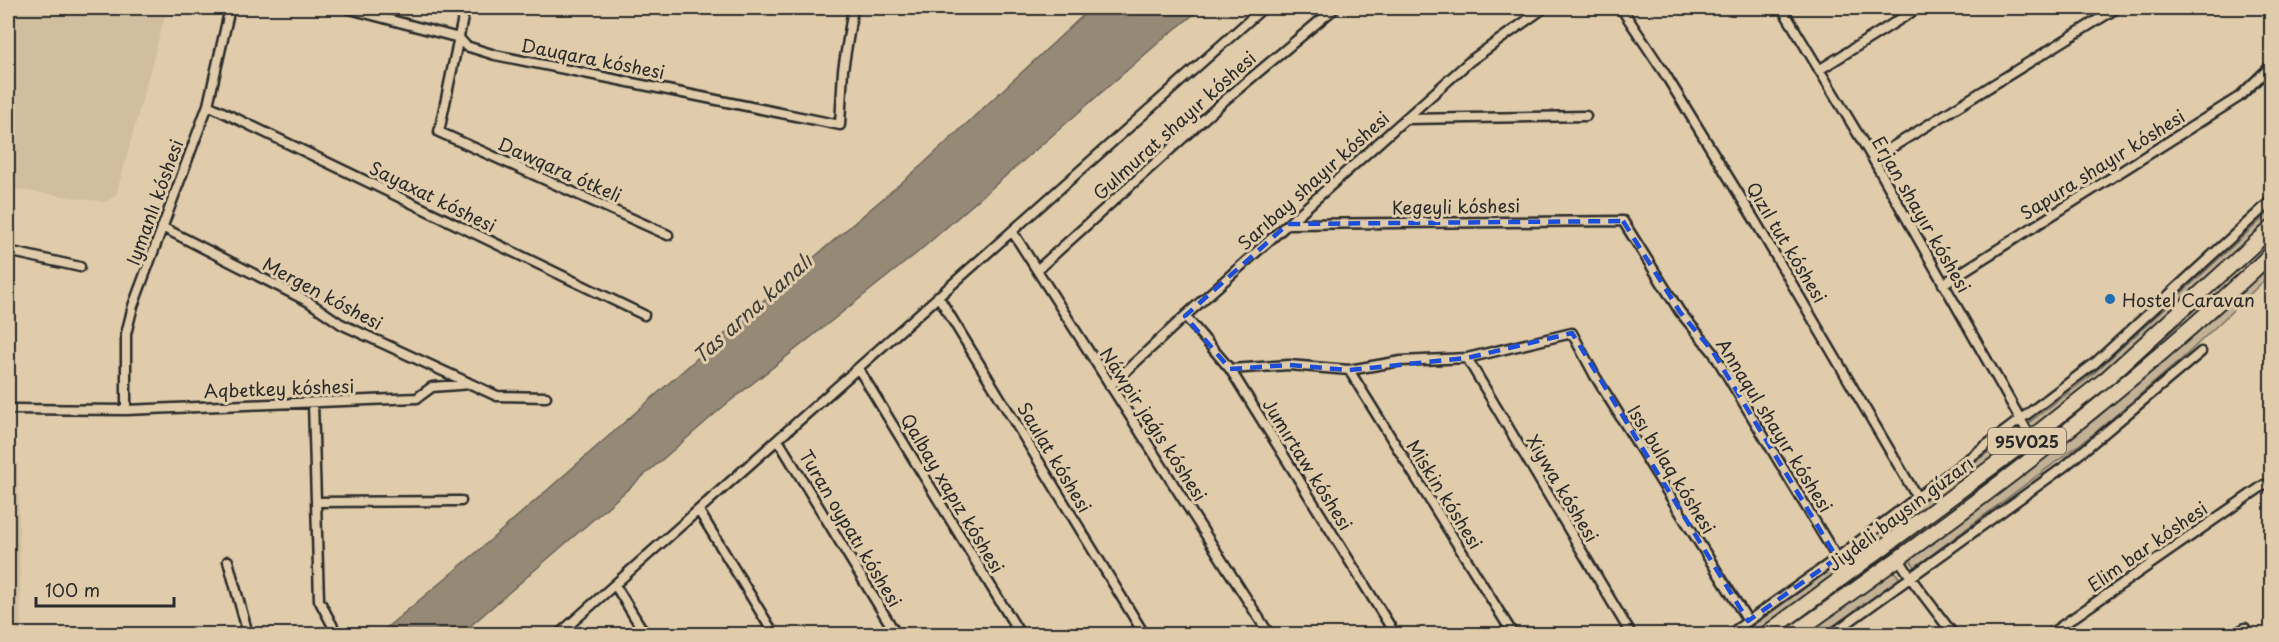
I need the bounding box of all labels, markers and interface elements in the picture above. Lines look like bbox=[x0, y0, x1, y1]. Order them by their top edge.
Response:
street label: Dauqara kóshesi bbox=[519, 31, 667, 85]
street label: Gulmurat shayır kóshesi bbox=[1086, 44, 1262, 206]
street label: Sapura shayır kóshesi bbox=[2014, 102, 2190, 226]
street label: Sarıbay shayır kóshesi bbox=[1231, 104, 1395, 256]
street label: Dawqara ótkeli bbox=[494, 130, 626, 208]
street label: Erjan shayır kóshesi bbox=[1866, 131, 1978, 297]
street label: Iymanlı kóshesi bbox=[119, 135, 189, 269]
street label: Sayaxat kóshesi bbox=[365, 154, 501, 238]
street label: Qızıl tut kóshesi bbox=[1740, 176, 1834, 308]
street label: Kegeyli kóshesi bbox=[1392, 191, 1520, 221]
water label: Tas arna kanalı bbox=[686, 245, 820, 370]
street label: Mergen kóshesi bbox=[258, 250, 388, 336]
place label: Hostel Caravan bbox=[2122, 286, 2255, 313]
marker: Hostel Caravan bbox=[2103, 292, 2117, 306]
street label: Annaqul shayır kóshesi bbox=[1710, 333, 1840, 517]
street label: Náwpir jaǵıs kóshesi bbox=[1094, 342, 1214, 506]
street label: Aqbetkey kóshesi bbox=[203, 372, 355, 404]
street label: Jumırtaw kóshesi bbox=[1257, 393, 1359, 535]
street label: Saulat kóshesi bbox=[1011, 397, 1099, 517]
street label: Issı bulaq kóshesi bbox=[1621, 399, 1723, 539]
street label: Qalbay xapız kóshesi bbox=[895, 408, 1011, 578]
road number: 95V025 bbox=[1988, 428, 2066, 454]
street label: Xiywa kóshesi bbox=[1520, 429, 1606, 547]
street label: Miskin kóshesi bbox=[1401, 434, 1489, 554]
street label: Turan oypatı kóshesi bbox=[793, 444, 909, 612]
street label: Jiydeli baysın gúzarı bbox=[1821, 449, 1979, 577]
street label: Elim bar kóshesi bbox=[2081, 494, 2213, 598]
scale bar bbox=[36, 570, 174, 608]
text: 100 m bbox=[45, 576, 100, 603]

